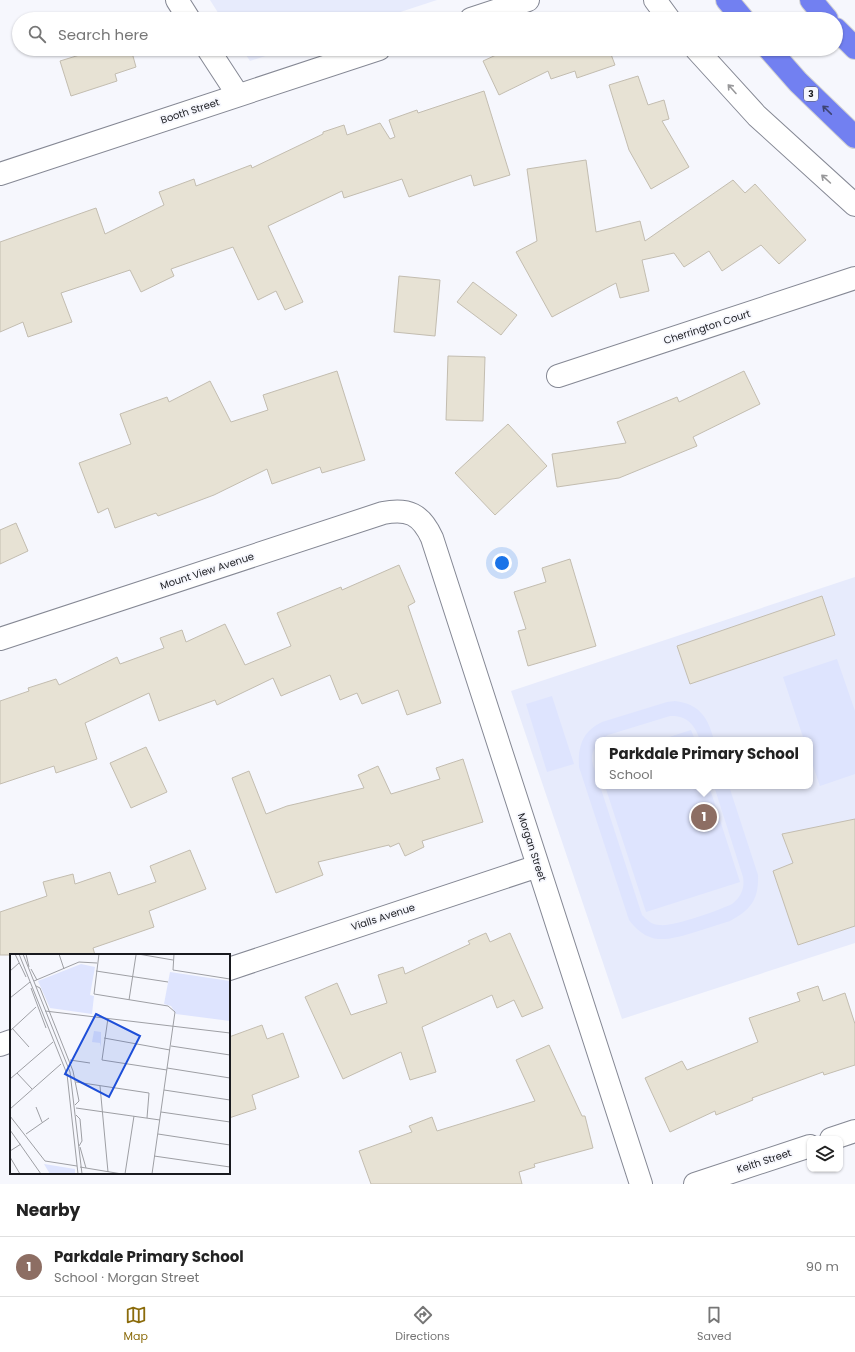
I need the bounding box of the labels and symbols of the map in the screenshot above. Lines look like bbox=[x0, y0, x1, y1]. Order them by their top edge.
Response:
one-way arrow bbox=[728, 83, 737, 94]
road number: 3 bbox=[804, 87, 818, 101]
street label: Booth Street bbox=[159, 94, 222, 128]
one-way arrow bbox=[822, 105, 832, 115]
one-way arrow bbox=[821, 174, 831, 183]
street label: Cherrington Court bbox=[662, 306, 753, 348]
street label: Mount View Avenue bbox=[158, 549, 256, 593]
your location bbox=[492, 553, 512, 573]
pin: 1 bbox=[691, 802, 717, 832]
street label: Morgan Street bbox=[514, 811, 550, 883]
street label: Vialls Avenue bbox=[349, 900, 417, 934]
inset map bbox=[10, 954, 230, 1174]
street label: Keith Street bbox=[735, 1145, 794, 1177]

